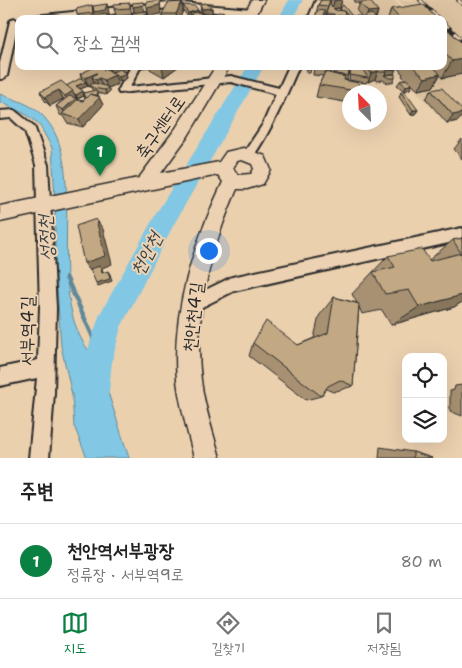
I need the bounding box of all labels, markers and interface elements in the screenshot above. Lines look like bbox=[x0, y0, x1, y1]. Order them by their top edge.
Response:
search box bbox=[15, 15, 447, 70]
icon: search bbox=[33, 29, 61, 57]
text: 장소 검색 bbox=[73, 30, 141, 55]
north arrow bbox=[342, 85, 387, 130]
street label: 축구센터로 bbox=[129, 90, 191, 164]
pin: 1 bbox=[84, 135, 116, 176]
water label: 성정천 bbox=[32, 213, 60, 262]
water label: 천안천 bbox=[124, 226, 169, 280]
your location bbox=[196, 238, 222, 264]
street label: 천안천4길 bbox=[177, 280, 209, 353]
street label: 서부역4길 bbox=[14, 295, 40, 366]
map controls bbox=[402, 353, 447, 443]
button: locate bbox=[402, 353, 447, 398]
button: layers bbox=[402, 398, 447, 443]
text: 주변 bbox=[20, 477, 54, 505]
text: 천안역서부광장 bbox=[67, 538, 174, 563]
text: 1 bbox=[32, 551, 40, 572]
text: 80 m bbox=[401, 551, 442, 572]
text: 정류장 · 서부역9로 bbox=[67, 564, 184, 585]
tab: 지도 bbox=[61, 609, 89, 658]
tab: 길찾기 bbox=[211, 609, 245, 658]
tab: 저장됨 bbox=[367, 609, 401, 658]

